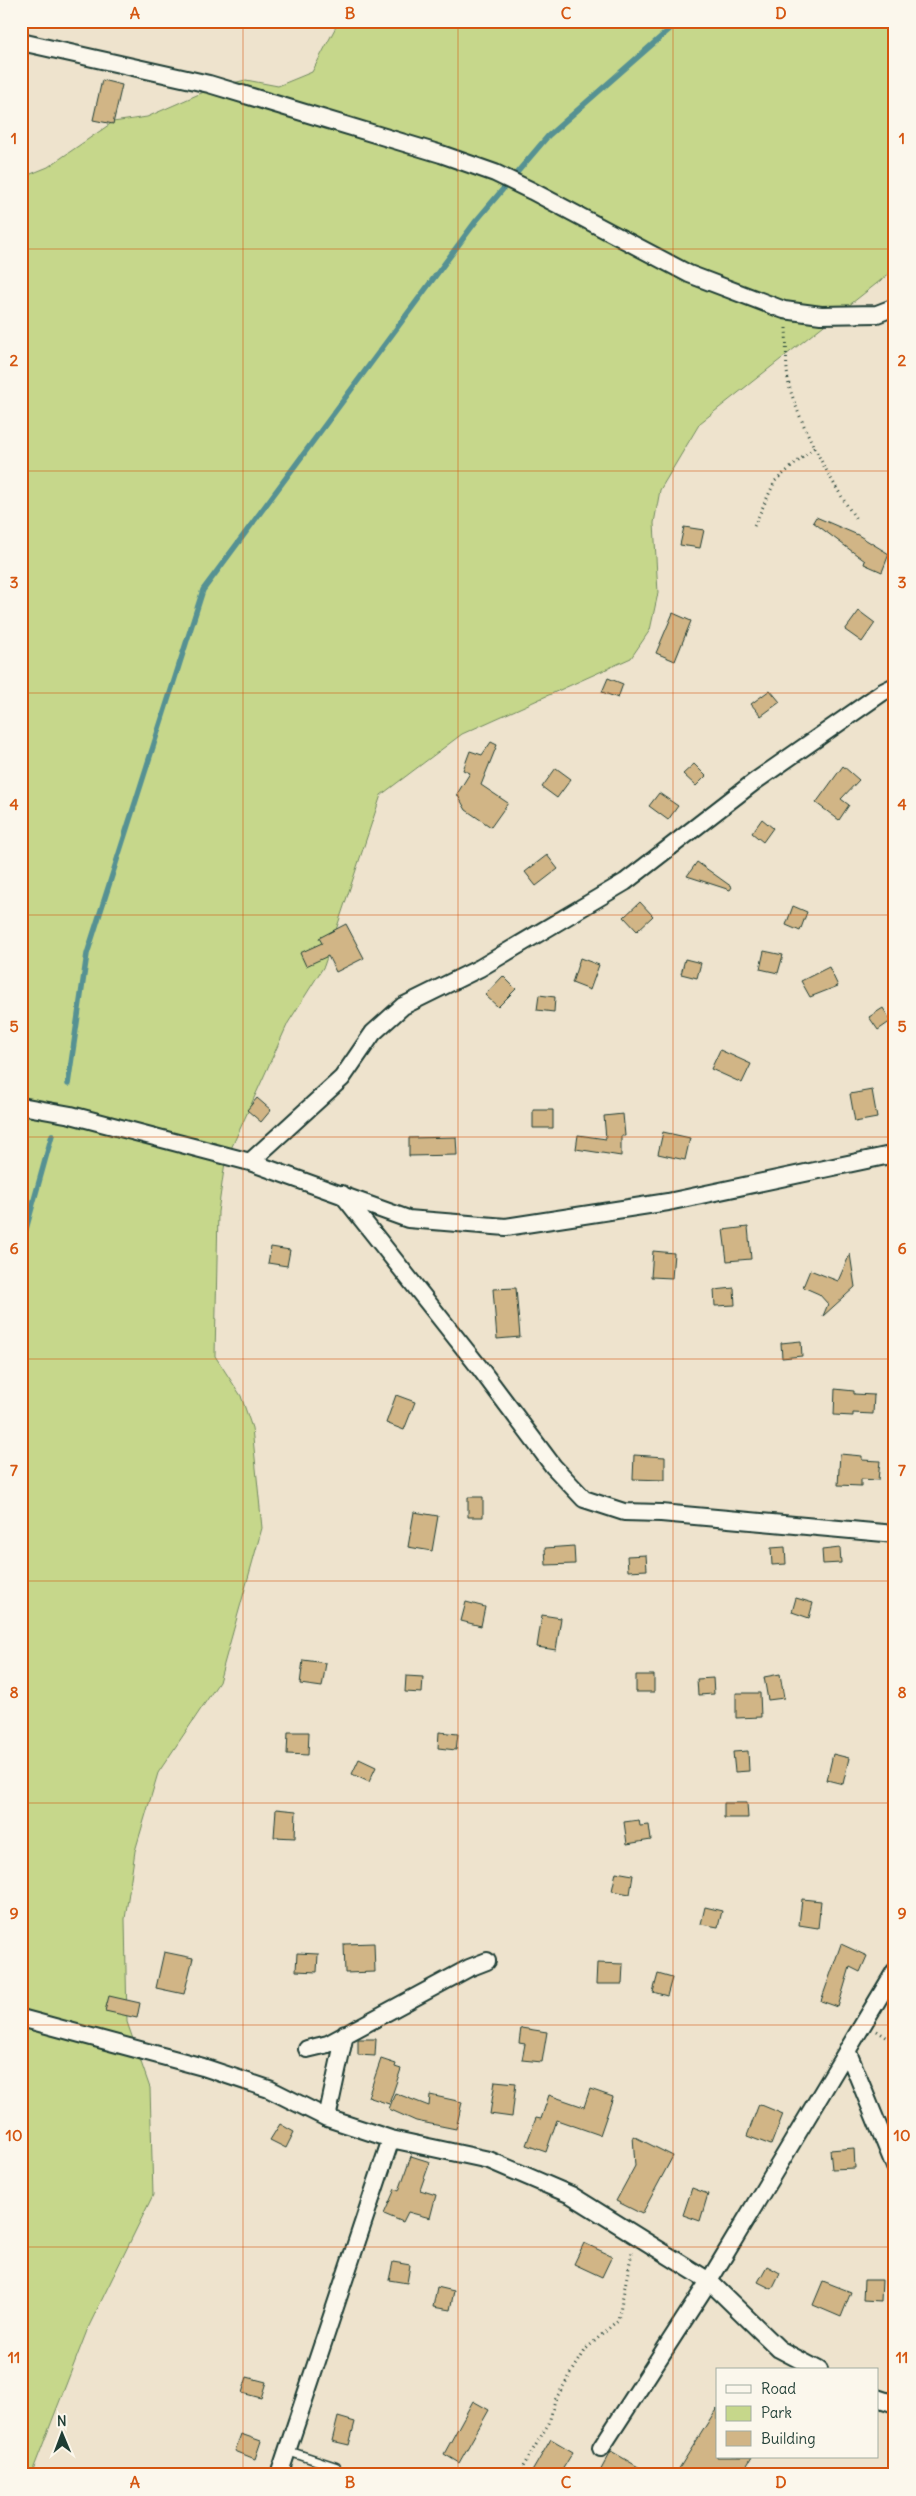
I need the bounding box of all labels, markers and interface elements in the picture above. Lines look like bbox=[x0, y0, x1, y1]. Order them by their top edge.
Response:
text: A bbox=[130, 3, 140, 23]
text: B bbox=[345, 3, 356, 23]
text: C bbox=[561, 3, 572, 23]
text: D bbox=[775, 3, 787, 23]
text: 1 bbox=[11, 128, 17, 148]
text: 1 bbox=[899, 128, 905, 148]
text: 2 bbox=[10, 350, 19, 370]
text: 2 bbox=[898, 350, 907, 370]
text: 3 bbox=[9, 572, 19, 592]
text: 3 bbox=[897, 572, 907, 592]
text: 4 bbox=[9, 794, 19, 814]
text: 4 bbox=[897, 794, 907, 814]
text: 5 bbox=[9, 1016, 19, 1036]
text: 5 bbox=[897, 1016, 907, 1036]
text: 6 bbox=[9, 1238, 19, 1258]
text: 6 bbox=[897, 1238, 907, 1258]
text: 7 bbox=[10, 1460, 18, 1480]
text: 7 bbox=[898, 1460, 906, 1480]
text: 8 bbox=[9, 1682, 19, 1702]
text: 8 bbox=[897, 1682, 907, 1702]
text: 9 bbox=[9, 1903, 19, 1923]
text: 9 bbox=[897, 1903, 907, 1923]
text: 10 bbox=[6, 2125, 22, 2145]
text: 10 bbox=[894, 2125, 910, 2145]
text: 11 bbox=[8, 2347, 20, 2367]
text: 11 bbox=[896, 2347, 908, 2367]
legend bbox=[716, 2368, 878, 2458]
text: Road bbox=[761, 2379, 796, 2398]
text: Park bbox=[761, 2403, 792, 2422]
north arrow bbox=[38, 2408, 88, 2458]
text: N bbox=[57, 2412, 67, 2430]
text: Building bbox=[761, 2429, 816, 2448]
text: A bbox=[130, 2472, 140, 2492]
text: B bbox=[345, 2472, 356, 2492]
text: C bbox=[561, 2472, 572, 2492]
text: D bbox=[775, 2472, 787, 2492]

